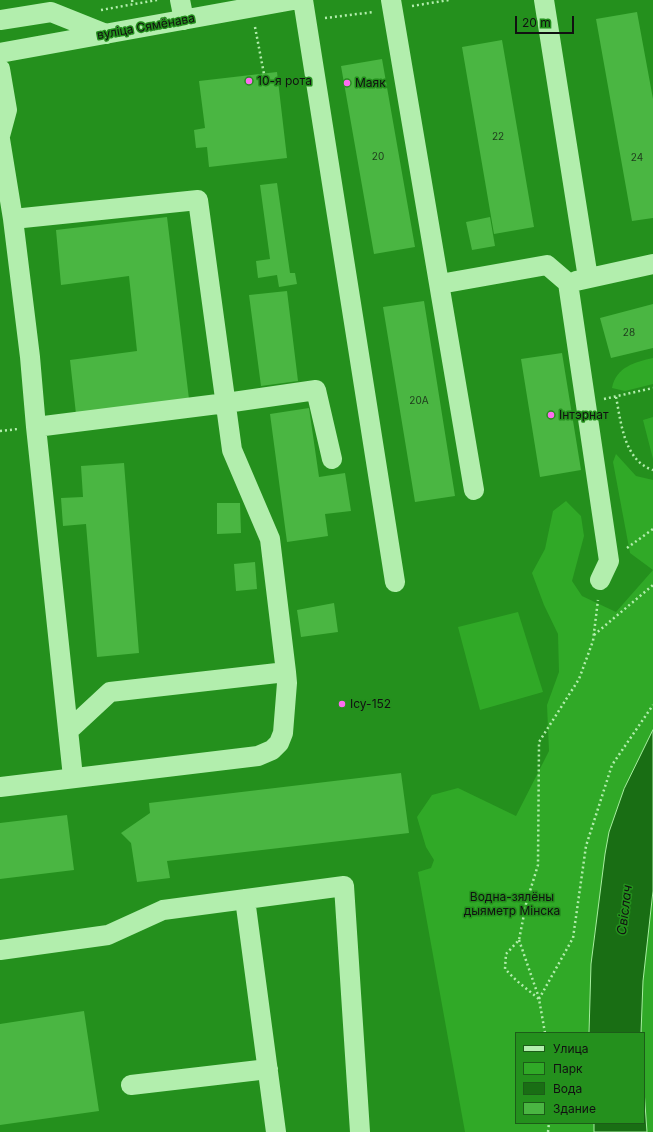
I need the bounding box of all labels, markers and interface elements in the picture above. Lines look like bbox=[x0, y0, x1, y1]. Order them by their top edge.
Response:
scale bar bbox=[517, 8, 576, 34]
street label: вуліца Сямёнава bbox=[96, 11, 196, 43]
text: 20 m bbox=[522, 15, 551, 30]
place label: 10-я рота bbox=[257, 74, 312, 88]
marker: 10-я рота bbox=[244, 76, 254, 86]
place label: Маяк bbox=[355, 76, 386, 90]
marker: Маяк bbox=[342, 78, 352, 88]
house number: 22 bbox=[492, 131, 504, 143]
house number: 20 bbox=[372, 151, 384, 163]
house number: 24 bbox=[631, 152, 643, 164]
house number: 28 bbox=[623, 327, 635, 339]
house number: 20А bbox=[409, 395, 429, 407]
place label: Інтэрнат bbox=[559, 408, 608, 422]
marker: Інтэрнат bbox=[546, 410, 556, 420]
place label: Ісу-152 bbox=[350, 697, 391, 711]
marker: Ісу-152 bbox=[337, 699, 347, 709]
water label: Свіслач bbox=[614, 884, 636, 936]
park label: Водна-зялёны дыяметр Мінска bbox=[464, 890, 560, 918]
legend bbox=[515, 1032, 645, 1124]
text: Улица bbox=[553, 1041, 588, 1056]
text: Парк bbox=[553, 1061, 583, 1076]
text: Вода bbox=[553, 1081, 582, 1096]
text: Здание bbox=[553, 1101, 596, 1116]

